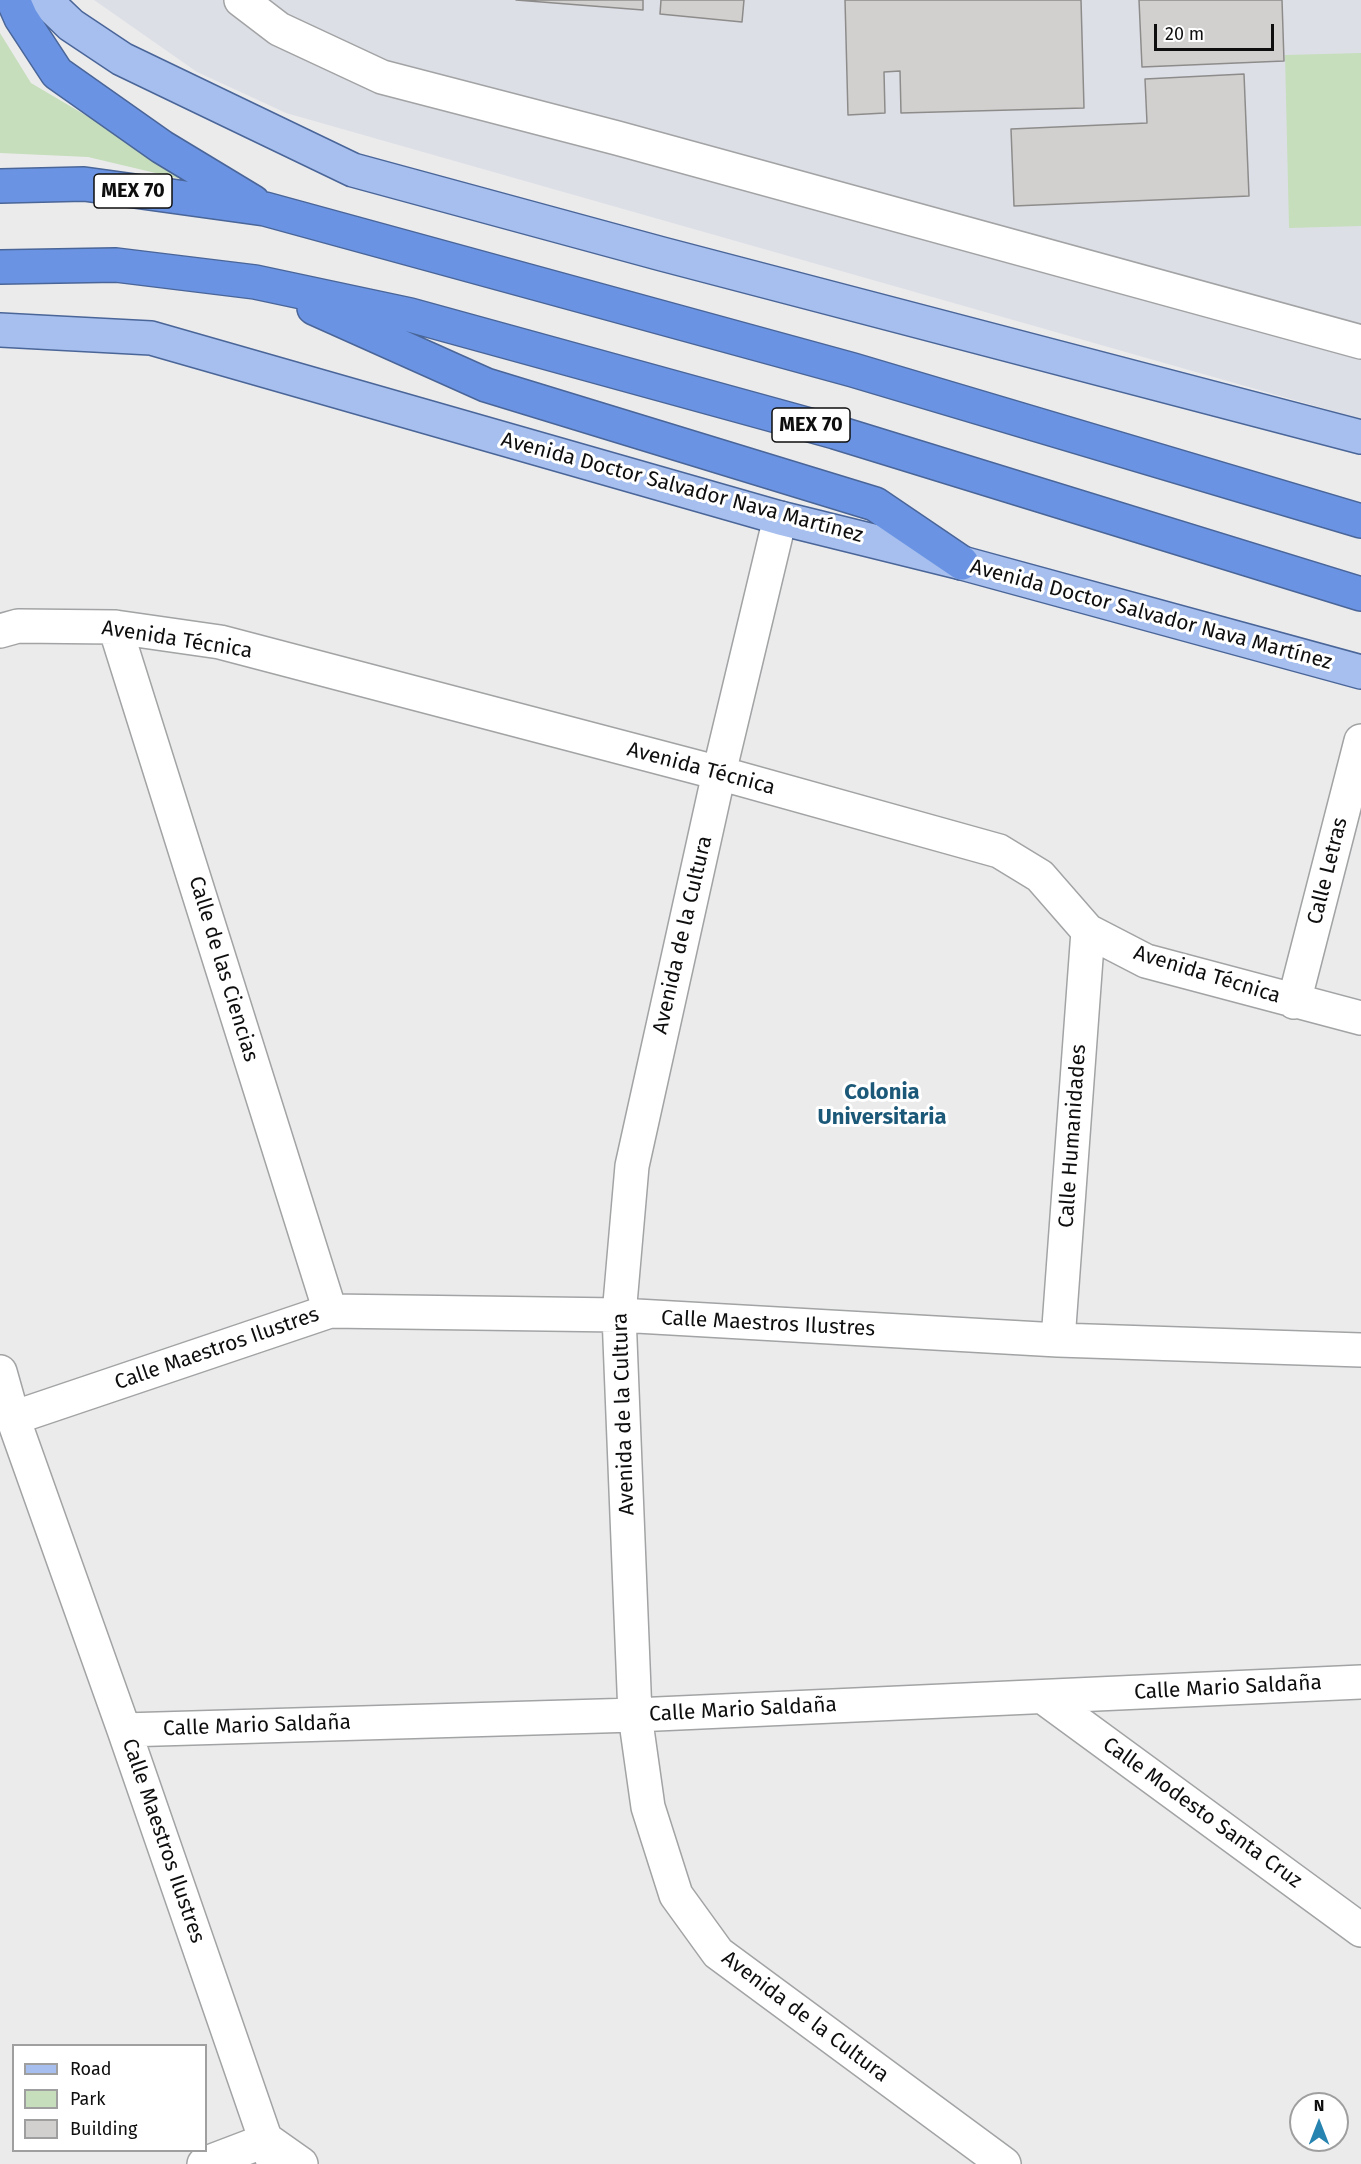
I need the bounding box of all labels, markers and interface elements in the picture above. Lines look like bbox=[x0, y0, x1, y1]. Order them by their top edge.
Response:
scale bar bbox=[1157, 12, 1277, 50]
text: 20 m bbox=[1165, 23, 1204, 45]
road number: MEX 70 bbox=[94, 174, 172, 208]
road number: MEX 70 bbox=[772, 408, 850, 442]
street label: Avenida Doctor Salvador Nava Martínez bbox=[498, 427, 866, 549]
street label: Avenida Doctor Salvador Nava Martínez bbox=[967, 554, 1335, 676]
street label: Avenida Técnica bbox=[100, 616, 254, 664]
street label: Avenida Técnica bbox=[624, 737, 778, 801]
street label: Calle Letras bbox=[1303, 815, 1353, 927]
street label: Avenida de la Cultura bbox=[648, 834, 718, 1036]
street label: Calle de las Ciencias bbox=[183, 873, 263, 1065]
street label: Avenida Técnica bbox=[1131, 941, 1283, 1009]
street label: Calle Humanidades bbox=[1054, 1043, 1092, 1229]
district label: Colonia Universitaria bbox=[817, 1080, 947, 1132]
street label: Calle Maestros Ilustres bbox=[112, 1302, 322, 1396]
street label: Calle Maestros Ilustres bbox=[660, 1306, 876, 1342]
street label: Avenida de la Cultura bbox=[608, 1312, 640, 1516]
street label: Calle Mario Saldaña bbox=[1133, 1670, 1323, 1706]
street label: Calle Mario Saldaña bbox=[648, 1692, 838, 1728]
street label: Calle Mario Saldaña bbox=[163, 1710, 351, 1742]
street label: Calle Modesto Santa Cruz bbox=[1097, 1732, 1307, 1894]
street label: Calle Maestros Ilustres bbox=[116, 1736, 210, 1946]
street label: Avenida de la Cultura bbox=[717, 1946, 893, 2088]
legend bbox=[12, 2044, 207, 2152]
text: Road bbox=[70, 2058, 112, 2080]
text: Park bbox=[70, 2088, 105, 2110]
north arrow bbox=[1289, 2092, 1349, 2152]
text: N bbox=[1314, 2096, 1324, 2115]
text: Building bbox=[70, 2118, 137, 2140]

